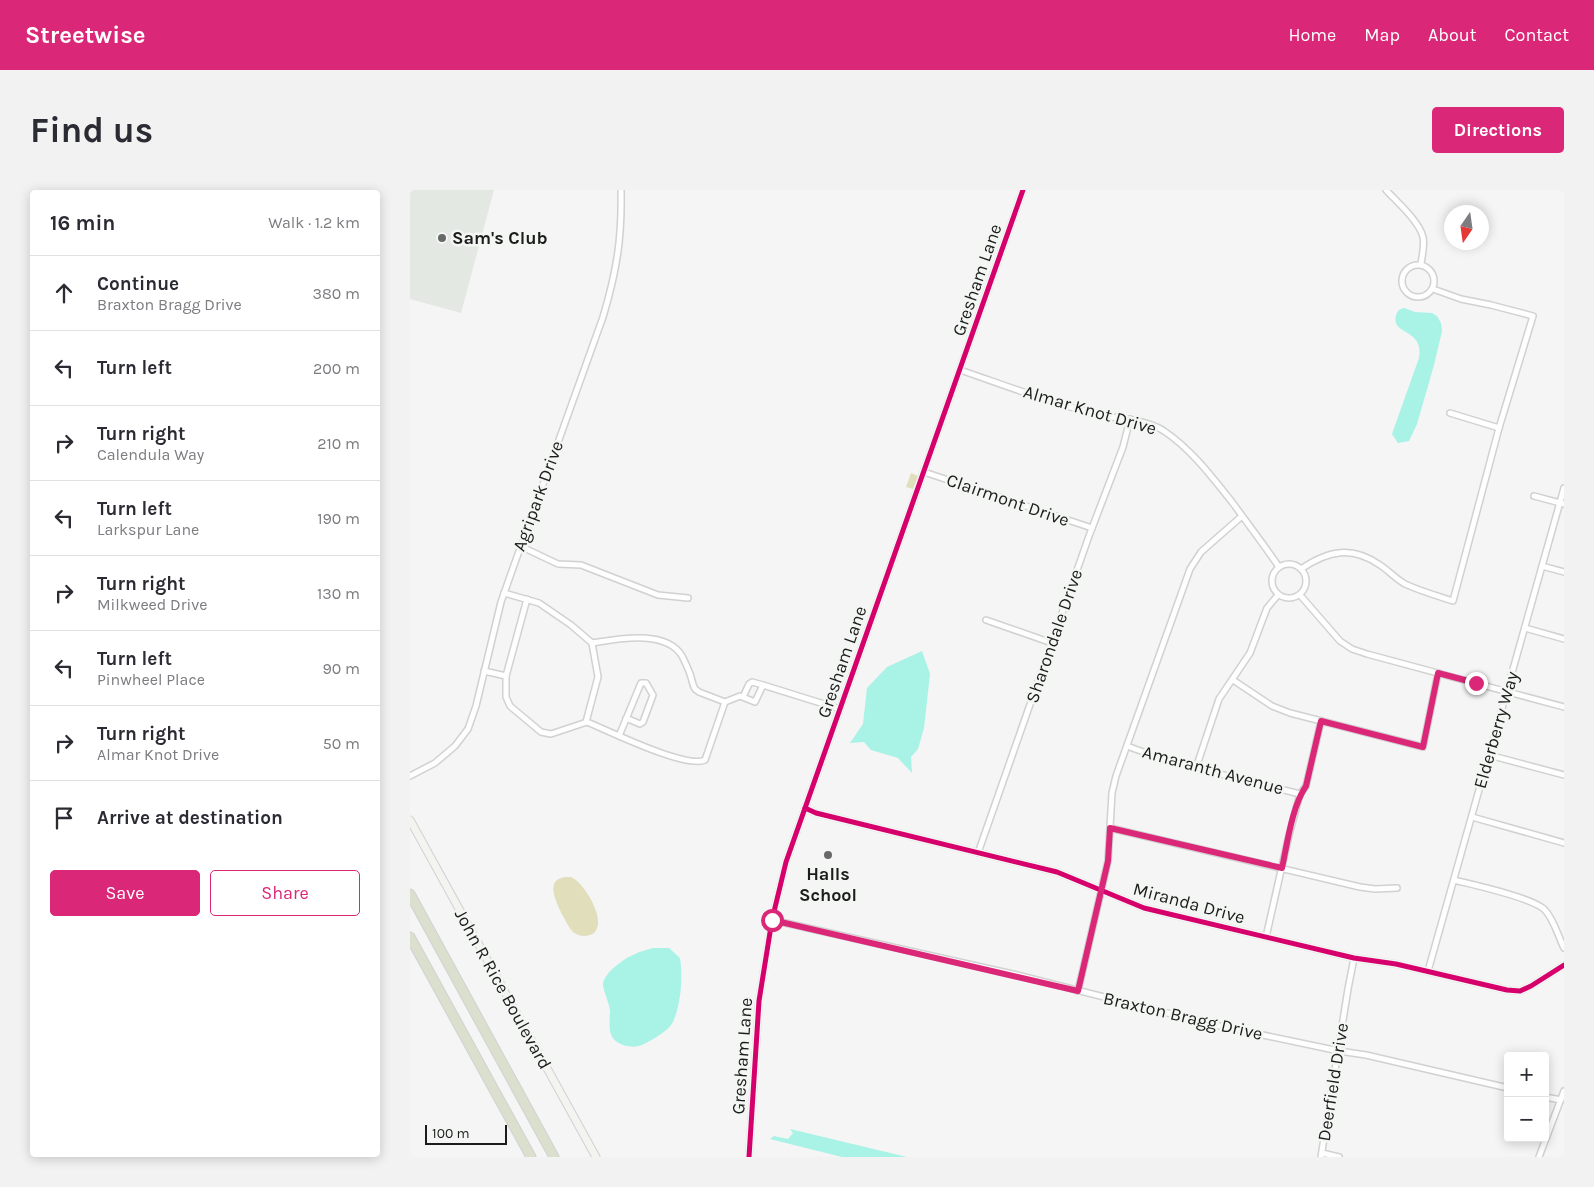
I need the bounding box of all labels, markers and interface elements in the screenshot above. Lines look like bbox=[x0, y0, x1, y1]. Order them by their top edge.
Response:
text: Streetwise bbox=[25, 21, 146, 49]
text: Home bbox=[1288, 24, 1336, 46]
text: Map bbox=[1364, 24, 1400, 46]
text: About bbox=[1428, 24, 1477, 46]
text: Contact bbox=[1505, 24, 1569, 46]
button: Directions bbox=[1432, 107, 1564, 153]
text: Find us bbox=[30, 110, 153, 151]
north arrow bbox=[1444, 205, 1489, 250]
text: 16 min bbox=[50, 211, 115, 235]
text: Walk · 1.2 km bbox=[268, 213, 360, 232]
street label: Gresham Lane bbox=[948, 221, 1006, 339]
place label: Sam's Club bbox=[452, 227, 548, 249]
marker: Sam's Club bbox=[436, 232, 448, 244]
text: Continue bbox=[97, 273, 179, 295]
icon: ahead bbox=[50, 279, 78, 307]
text: 380 m bbox=[312, 284, 360, 303]
text: Braxton Bragg Drive bbox=[97, 295, 242, 314]
icon: left bbox=[50, 354, 78, 382]
text: Turn left bbox=[97, 357, 172, 379]
text: 200 m bbox=[313, 359, 360, 378]
street label: Almar Knot Drive bbox=[1021, 380, 1159, 440]
text: Turn right bbox=[97, 423, 186, 445]
icon: right bbox=[50, 429, 78, 457]
text: 210 m bbox=[317, 434, 360, 453]
street label: Agripark Drive bbox=[508, 438, 568, 554]
text: Calendula Way bbox=[97, 445, 204, 464]
street label: Clairmont Drive bbox=[944, 469, 1072, 531]
text: Turn left bbox=[97, 498, 172, 520]
icon: left bbox=[50, 504, 78, 532]
text: 190 m bbox=[317, 509, 360, 528]
text: Larkspur Lane bbox=[97, 520, 199, 539]
street label: Sharondale Drive bbox=[1021, 566, 1087, 706]
text: Turn right bbox=[97, 573, 186, 595]
icon: right bbox=[50, 579, 78, 607]
text: 130 m bbox=[317, 584, 360, 603]
text: Milkweed Drive bbox=[97, 595, 208, 614]
street label: Gresham Lane bbox=[813, 603, 871, 721]
text: Turn left bbox=[97, 648, 172, 670]
icon: left bbox=[50, 654, 78, 682]
text: 90 m bbox=[322, 659, 360, 678]
street label: Elderberry Way bbox=[1469, 668, 1523, 791]
text: Pinwheel Place bbox=[97, 670, 205, 689]
route end bbox=[1465, 672, 1488, 695]
text: Turn right bbox=[97, 723, 186, 745]
icon: right bbox=[50, 729, 78, 757]
text: 50 m bbox=[323, 734, 360, 753]
street label: Amaranth Avenue bbox=[1140, 741, 1286, 799]
text: Almar Knot Drive bbox=[97, 745, 219, 764]
icon: arrive bbox=[50, 804, 78, 832]
text: Arrive at destination bbox=[97, 807, 283, 829]
marker: Halls School bbox=[822, 849, 834, 861]
place label: Halls School bbox=[799, 863, 857, 906]
button: Save bbox=[50, 870, 200, 916]
button: Share bbox=[210, 870, 360, 916]
street label: Miranda Drive bbox=[1131, 878, 1247, 928]
street label: John R Rice Boulevard bbox=[450, 905, 556, 1073]
route start bbox=[761, 909, 784, 932]
street label: Braxton Bragg Drive bbox=[1101, 987, 1265, 1045]
street label: Gresham Lane bbox=[727, 997, 757, 1115]
street label: Deerfield Drive bbox=[1313, 1021, 1353, 1143]
map controls bbox=[1504, 1052, 1549, 1142]
button: + bbox=[1504, 1052, 1549, 1097]
button: − bbox=[1504, 1097, 1549, 1142]
scale bar bbox=[425, 1122, 508, 1145]
text: 100 m bbox=[432, 1125, 470, 1142]

